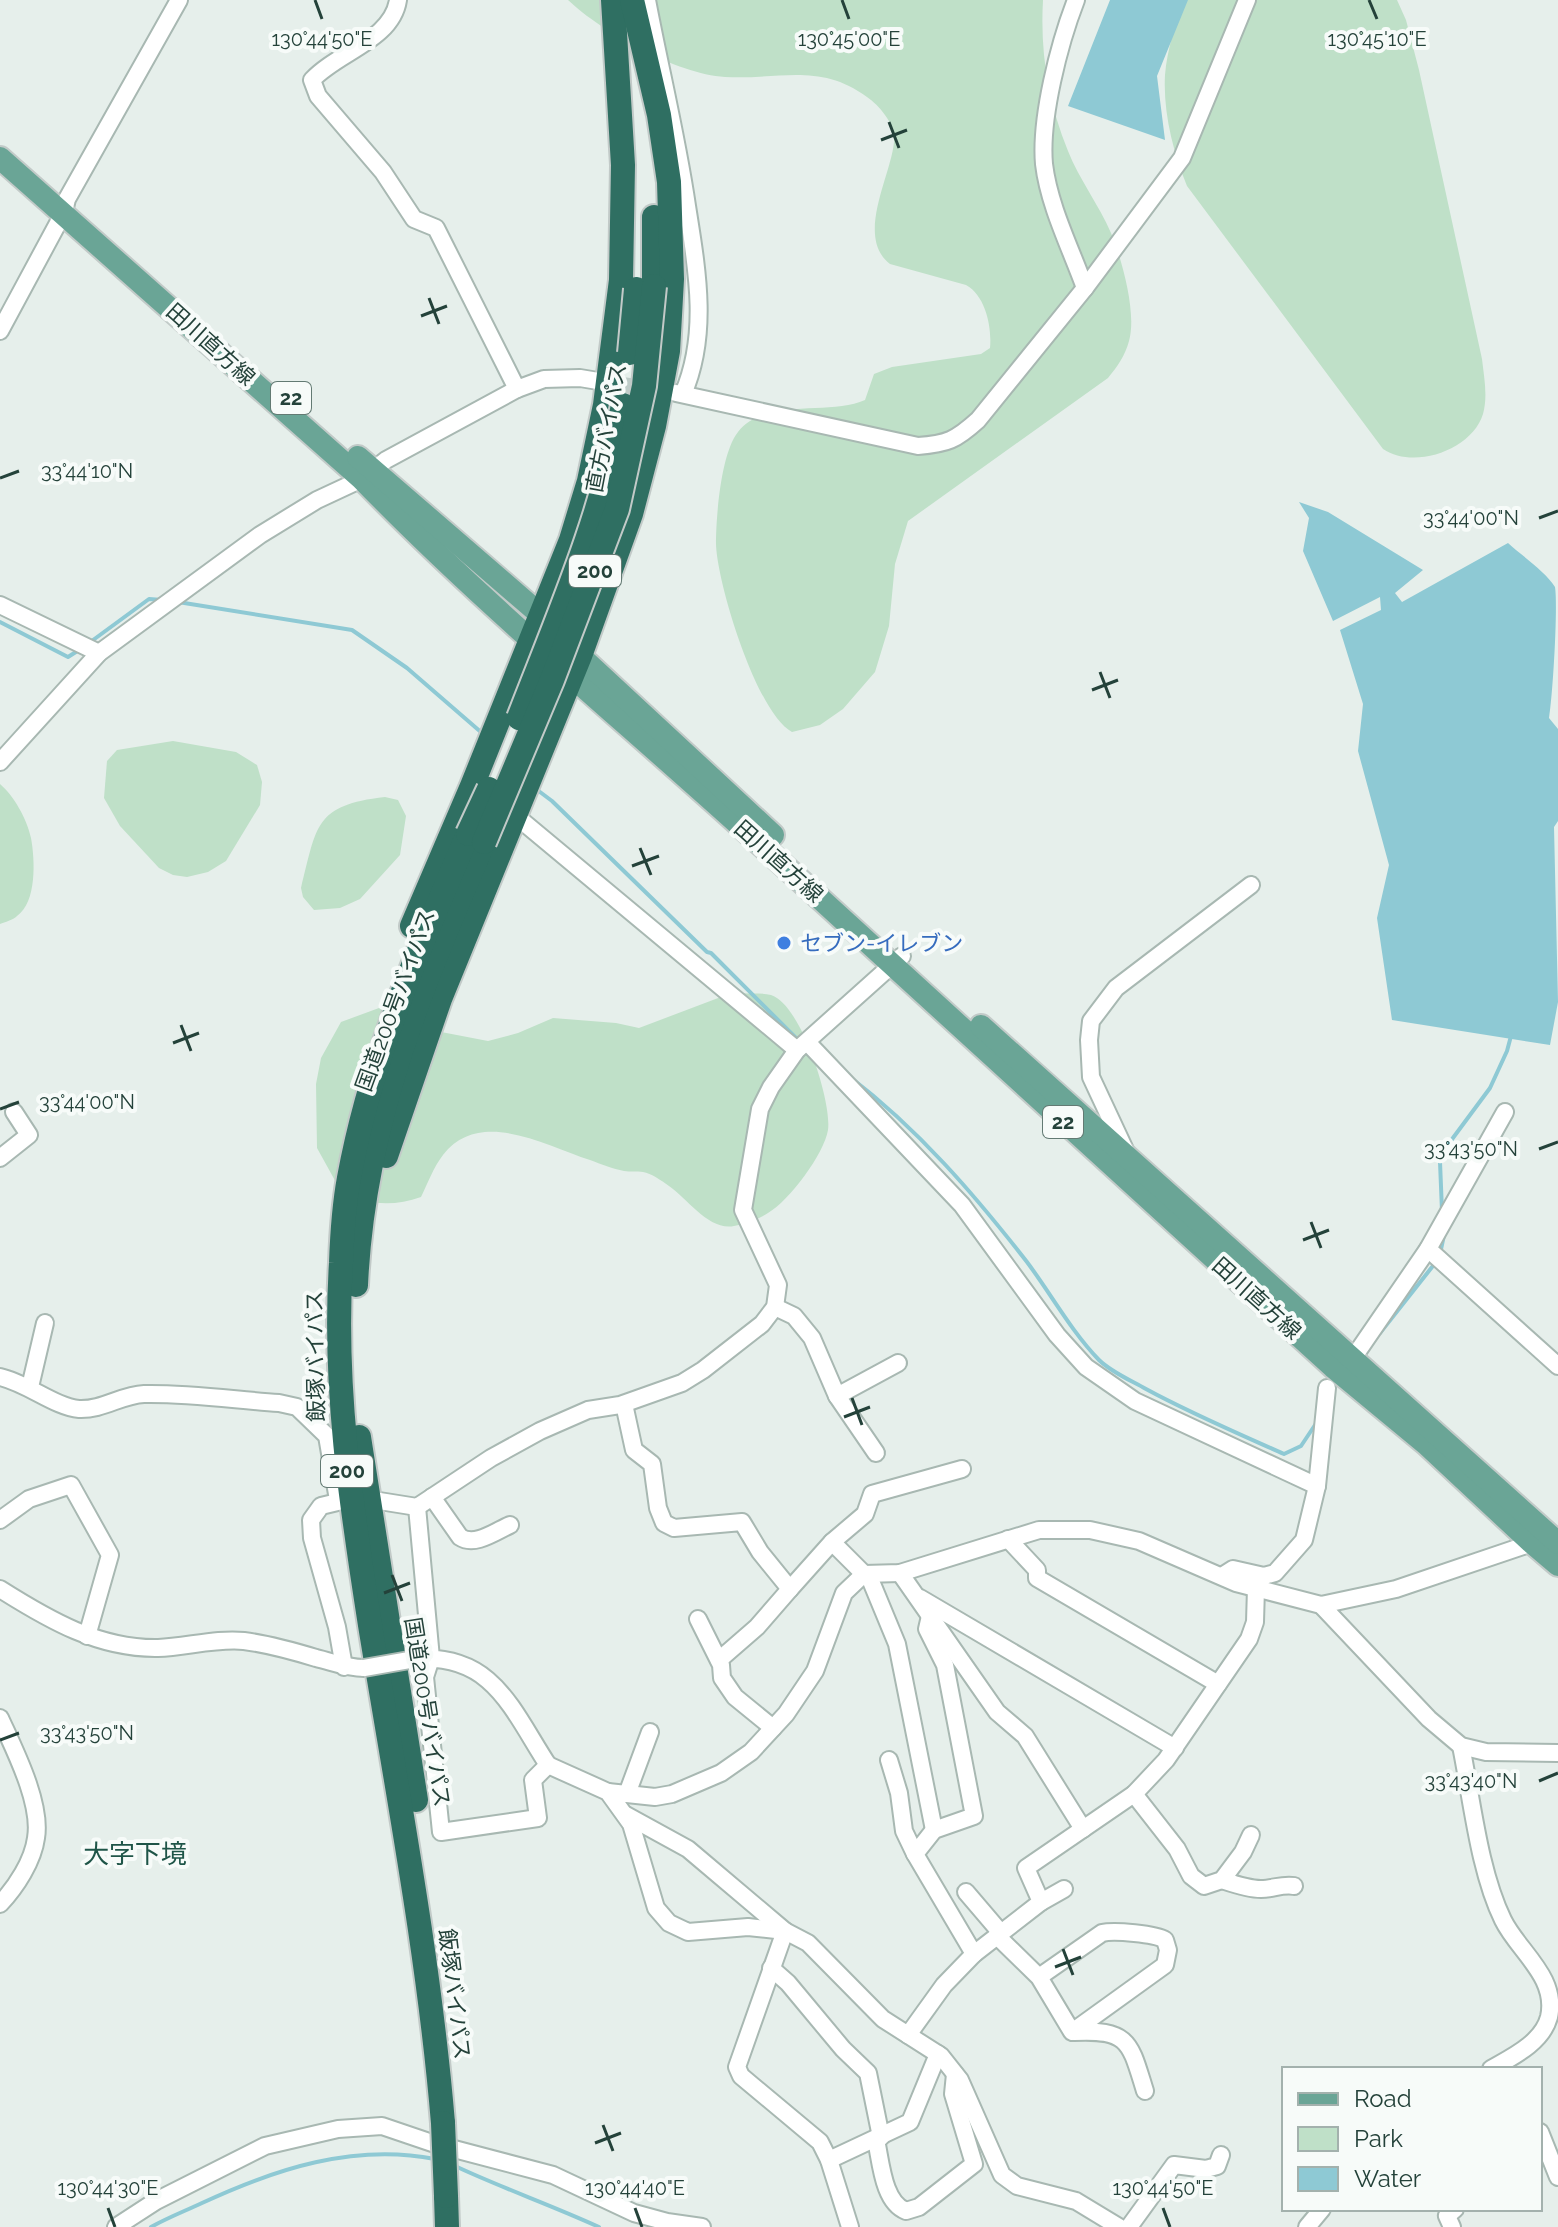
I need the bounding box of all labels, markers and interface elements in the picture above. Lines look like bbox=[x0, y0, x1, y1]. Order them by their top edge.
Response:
text: 130°44'50"E bbox=[271, 27, 373, 51]
text: 130°45'00"E bbox=[798, 27, 900, 51]
text: 130°45'10"E bbox=[1327, 27, 1427, 51]
street label: 田川直方線 bbox=[161, 298, 261, 390]
street label: 直方バイパス bbox=[581, 361, 631, 495]
road number: 22 bbox=[271, 382, 311, 414]
text: 33°44'10"N bbox=[41, 459, 133, 483]
text: 33°44'00"N bbox=[1423, 506, 1519, 530]
road number: 200 bbox=[569, 555, 621, 587]
street label: 田川直方線 bbox=[729, 815, 829, 907]
street label: 国道200号バイパス bbox=[350, 905, 440, 1095]
place label: セブン-イレブン bbox=[800, 930, 963, 956]
marker: セブン-イレブン bbox=[775, 934, 793, 952]
text: 33°44'00"N bbox=[39, 1090, 135, 1114]
road number: 22 bbox=[1043, 1106, 1083, 1138]
text: 33°43'50"N bbox=[1424, 1137, 1518, 1161]
street label: 田川直方線 bbox=[1207, 1252, 1307, 1344]
street label: 飯塚バイパス bbox=[301, 1290, 329, 1422]
road number: 200 bbox=[321, 1455, 373, 1487]
street label: 国道200号バイパス bbox=[400, 1615, 456, 1809]
text: 33°43'50"N bbox=[40, 1721, 134, 1745]
text: 33°43'40"N bbox=[1425, 1769, 1517, 1793]
district label: 大字下境 bbox=[83, 1839, 187, 1869]
street label: 飯塚バイパス bbox=[434, 1927, 476, 2061]
legend bbox=[1282, 2067, 1542, 2211]
text: Road bbox=[1354, 2084, 1412, 2113]
text: Park bbox=[1354, 2124, 1403, 2153]
text: Water bbox=[1354, 2164, 1422, 2193]
text: 130°44'30"E bbox=[57, 2176, 159, 2200]
text: 130°44'40"E bbox=[585, 2176, 685, 2200]
text: 130°44'50"E bbox=[1112, 2176, 1214, 2200]

